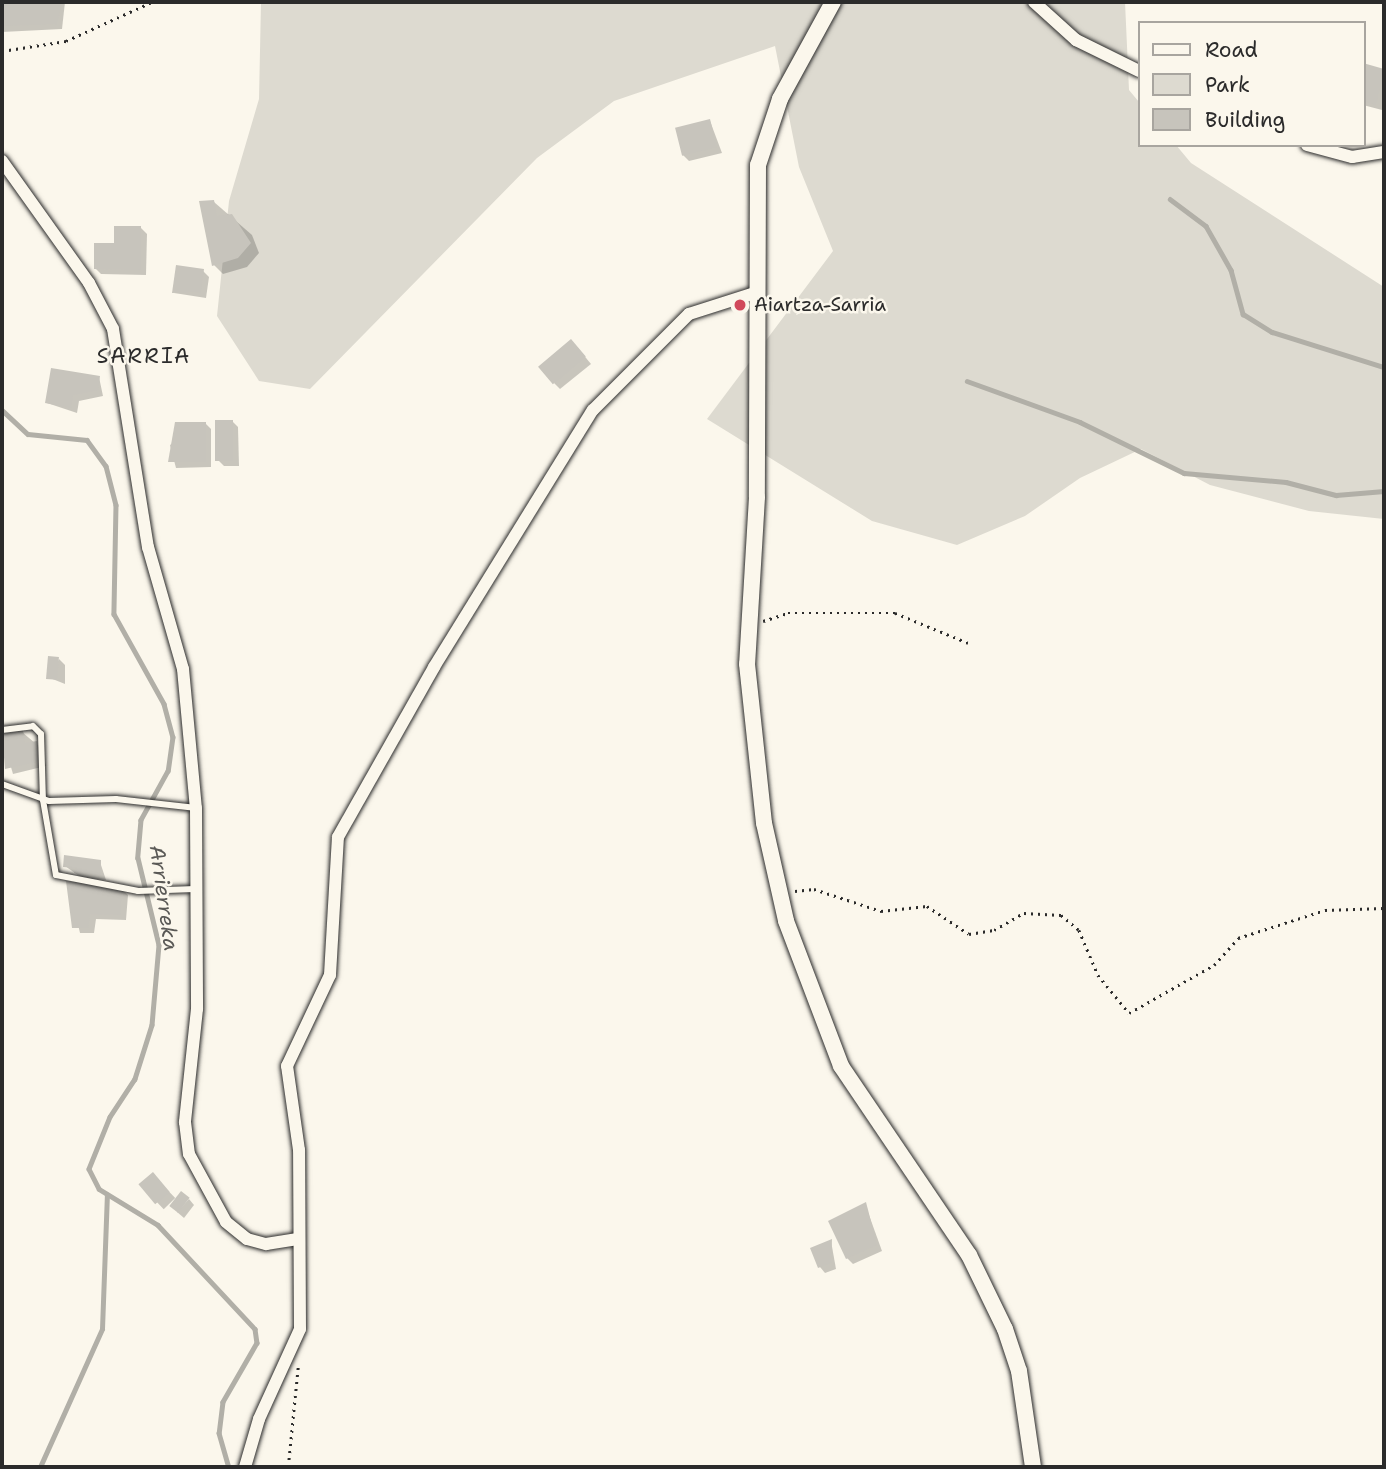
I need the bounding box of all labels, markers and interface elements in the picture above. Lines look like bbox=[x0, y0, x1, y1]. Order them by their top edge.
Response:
legend bbox=[1138, 21, 1365, 147]
text: Road bbox=[1205, 36, 1258, 64]
text: Park bbox=[1205, 71, 1250, 99]
text: Building bbox=[1205, 106, 1285, 134]
place label: Aiartza-Sarria bbox=[754, 294, 886, 316]
marker: Aiartza-Sarria bbox=[732, 297, 748, 313]
district label: SARRIA bbox=[98, 343, 190, 369]
water label: Arrierreka bbox=[144, 844, 184, 952]

